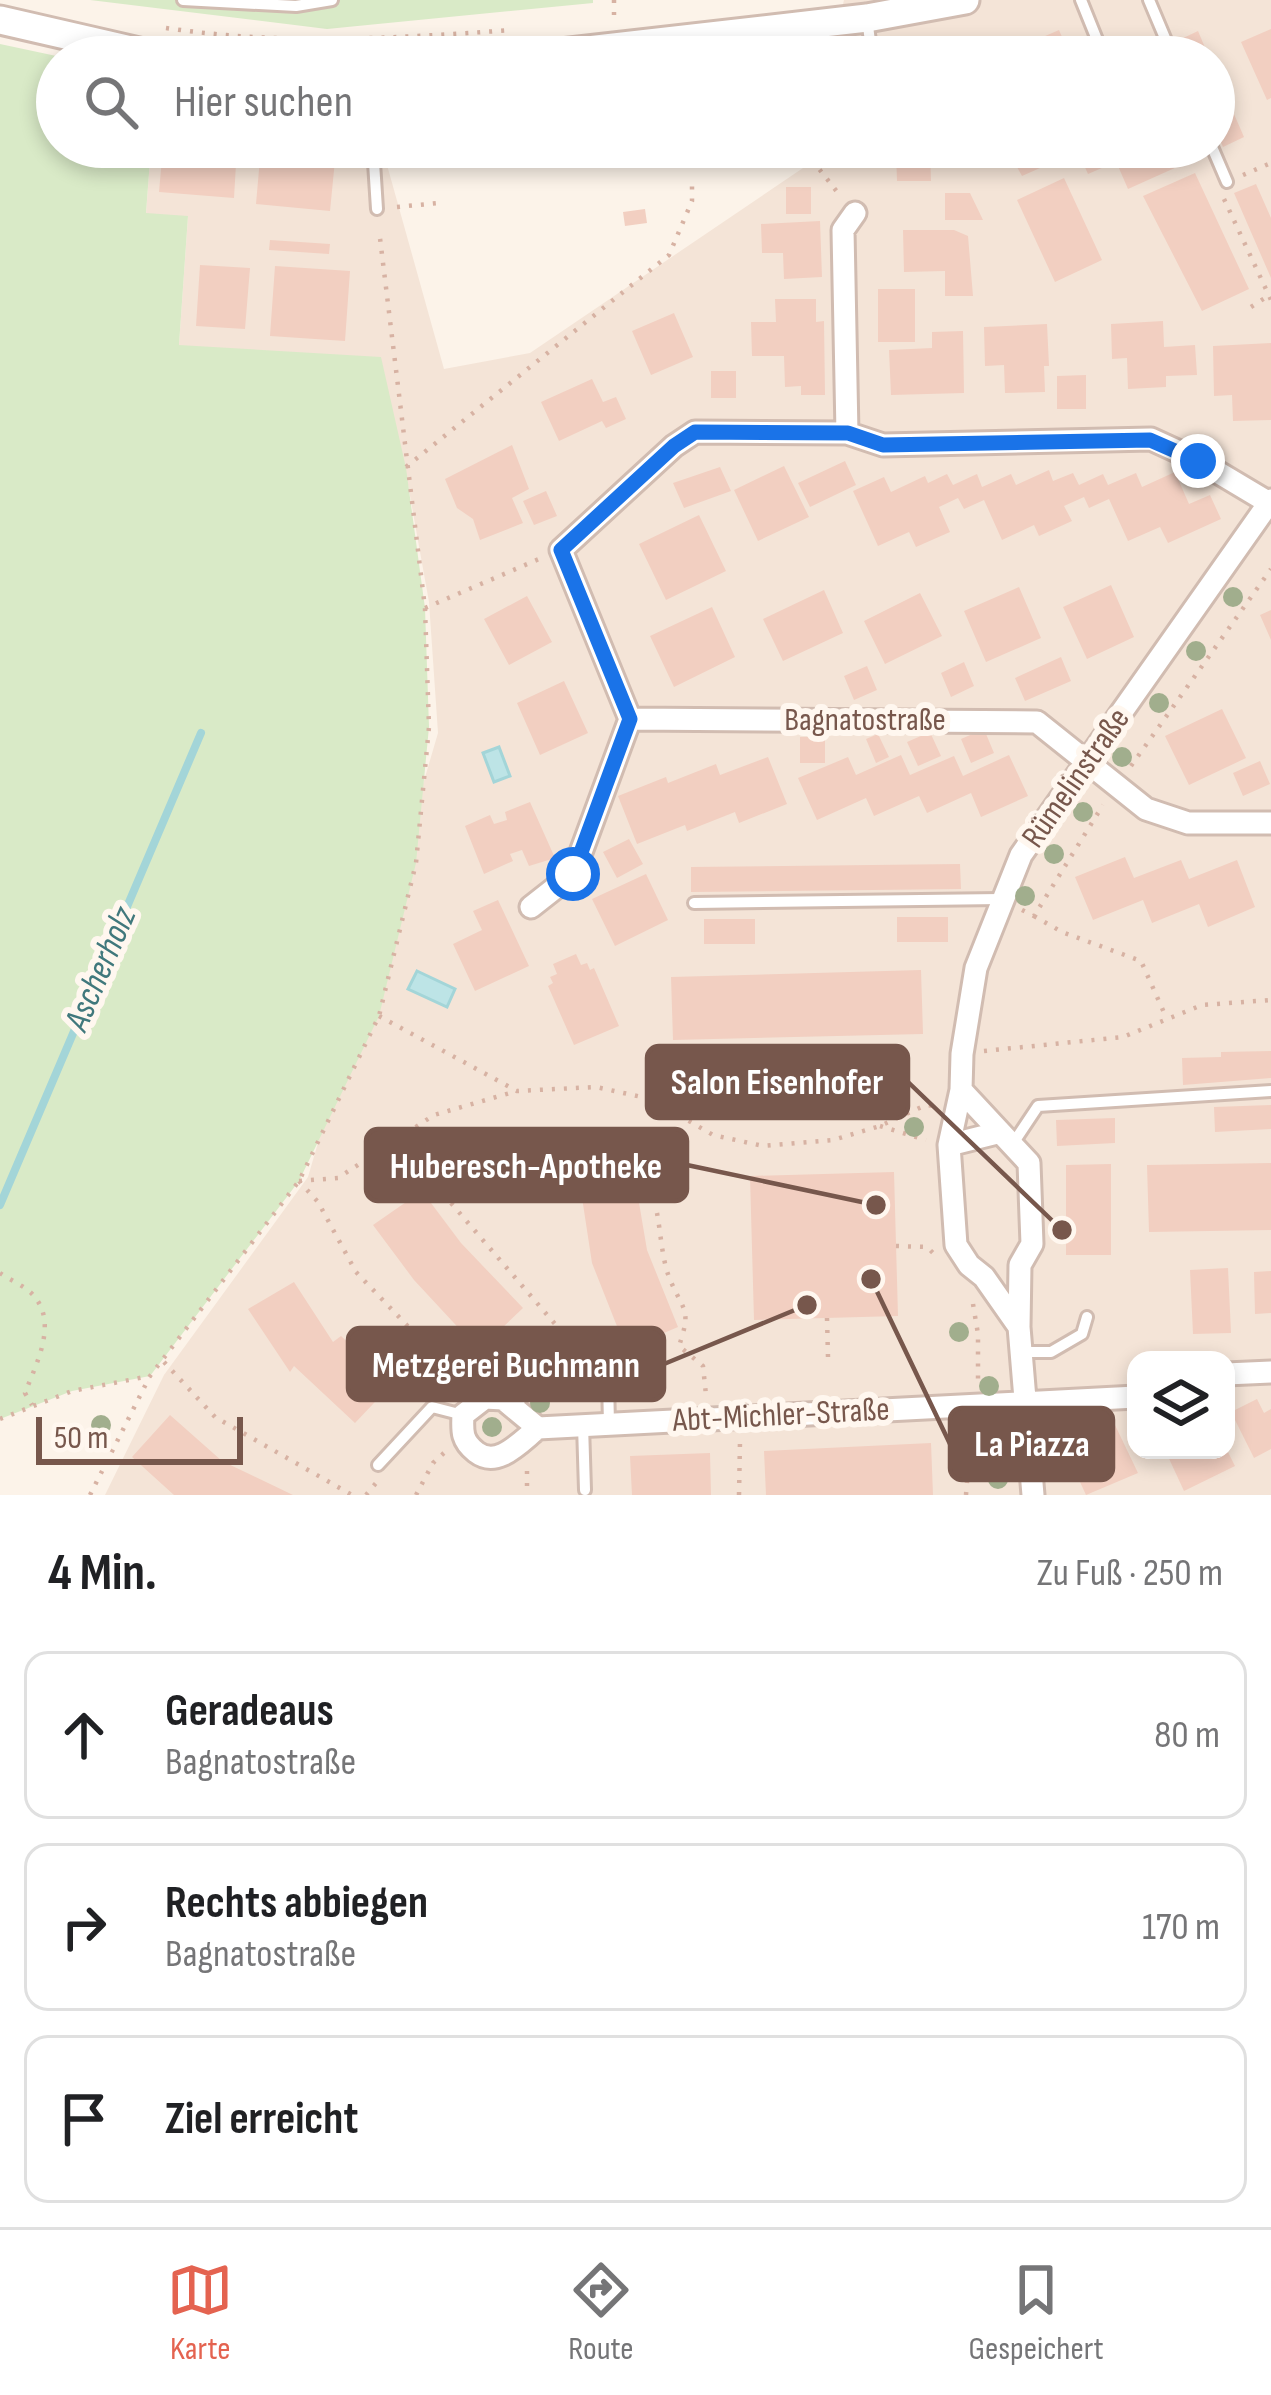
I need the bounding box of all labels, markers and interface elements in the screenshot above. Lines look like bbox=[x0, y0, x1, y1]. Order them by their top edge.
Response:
search box bbox=[36, 36, 1235, 168]
icon: search bbox=[78, 69, 144, 135]
text: Hier suchen bbox=[174, 75, 353, 130]
route end bbox=[1171, 434, 1225, 488]
street label: Bagnatostraße bbox=[784, 700, 946, 740]
street label: Rümelinstraße bbox=[1013, 700, 1139, 856]
route start bbox=[546, 847, 600, 901]
water label: Ascherholz bbox=[55, 899, 147, 1039]
callout: Salon Eisenhofer bbox=[647, 1046, 908, 1118]
text: Salon Eisenhofer bbox=[671, 1062, 883, 1105]
callout: Huberesch-Apotheke bbox=[366, 1129, 687, 1201]
text: Huberesch-Apotheke bbox=[390, 1146, 662, 1189]
callout: Metzgerei Buchmann bbox=[348, 1328, 664, 1400]
text: Metzgerei Buchmann bbox=[372, 1345, 640, 1388]
map controls bbox=[1127, 1351, 1235, 1459]
button: layers bbox=[1127, 1351, 1235, 1459]
street label: Abt-Michler-Straße bbox=[671, 1389, 890, 1441]
callout: La Piazza bbox=[950, 1408, 1113, 1480]
scale bar bbox=[36, 1411, 243, 1464]
text: 50 m bbox=[54, 1418, 108, 1458]
text: La Piazza bbox=[974, 1424, 1090, 1467]
text: 4 Min. bbox=[48, 1543, 157, 1604]
text: Zu Fuß · 250 m bbox=[1037, 1550, 1223, 1597]
text: Geradeaus bbox=[165, 1684, 334, 1739]
icon: ahead bbox=[51, 1702, 117, 1768]
text: 80 m bbox=[1154, 1712, 1220, 1759]
text: Bagnatostraße bbox=[165, 1739, 356, 1786]
text: Rechts abbiegen bbox=[165, 1876, 428, 1931]
icon: right bbox=[51, 1894, 117, 1960]
text: 170 m bbox=[1142, 1904, 1220, 1951]
text: Bagnatostraße bbox=[165, 1931, 356, 1978]
icon: arrive bbox=[51, 2086, 117, 2152]
text: Ziel erreicht bbox=[165, 2092, 358, 2147]
tab: Karte bbox=[167, 2257, 233, 2369]
tab: Route bbox=[568, 2257, 634, 2369]
tab: Gespeichert bbox=[968, 2257, 1104, 2369]

